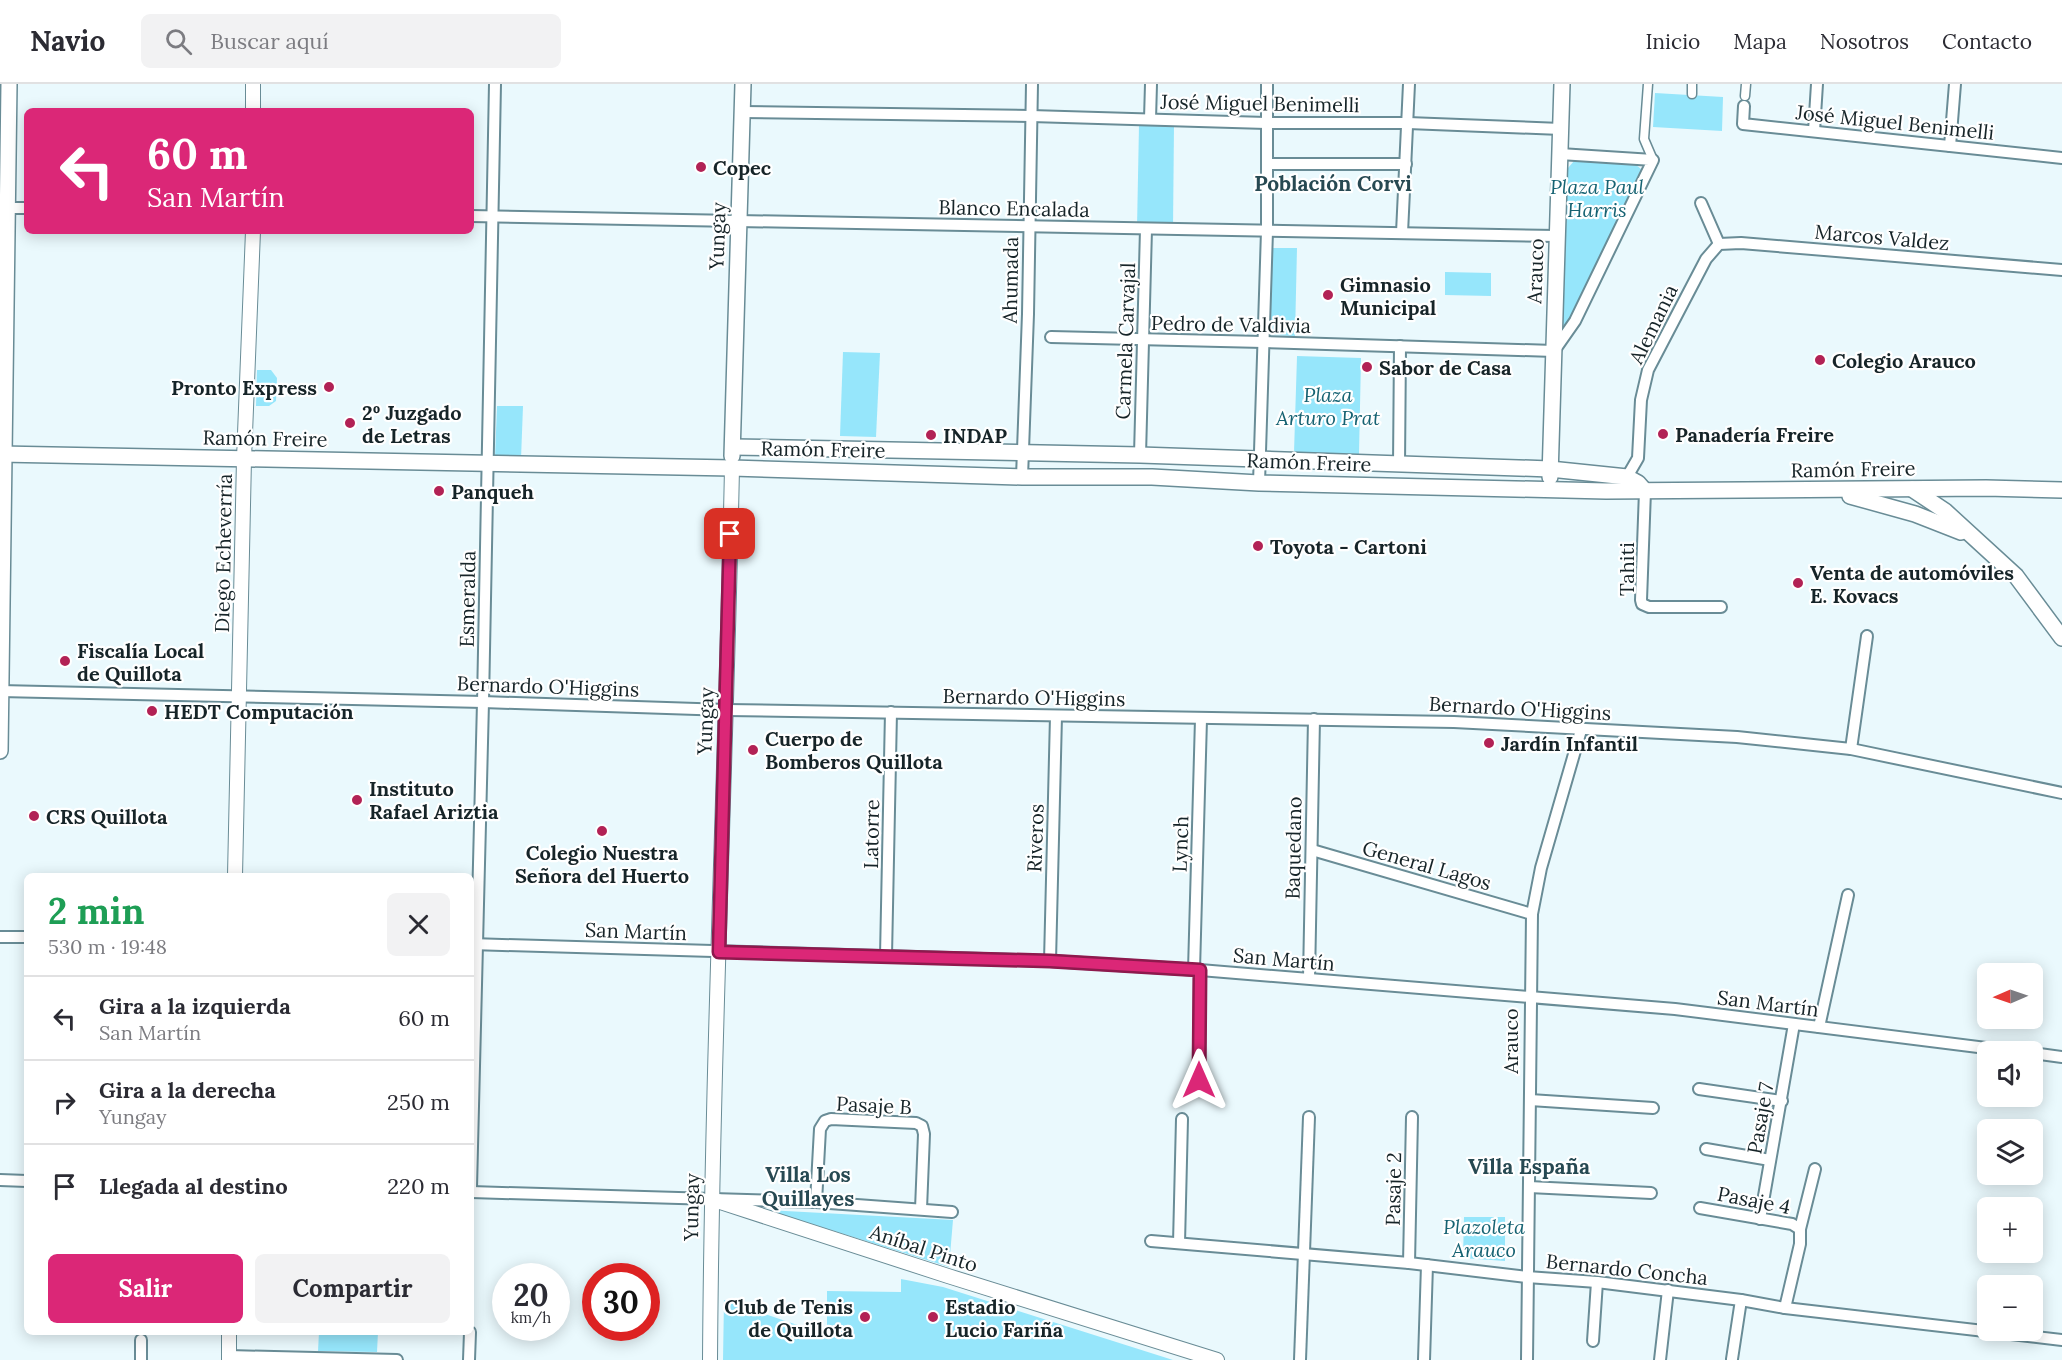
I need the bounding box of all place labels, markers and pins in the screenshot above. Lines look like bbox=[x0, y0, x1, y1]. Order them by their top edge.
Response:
place label: Copec bbox=[713, 155, 772, 180]
marker: Copec bbox=[694, 160, 708, 174]
place label: Gimnasio Municipal bbox=[1340, 272, 1436, 320]
marker: Gimnasio Municipal bbox=[1321, 288, 1335, 302]
place label: Colegio Arauco bbox=[1832, 348, 1976, 373]
marker: Colegio Arauco bbox=[1813, 353, 1827, 367]
place label: Sabor de Casa bbox=[1379, 355, 1512, 380]
marker: Sabor de Casa bbox=[1360, 360, 1374, 374]
place label: Pronto Express bbox=[171, 375, 317, 400]
marker: Pronto Express bbox=[322, 380, 336, 394]
place label: 2º Juzgado de Letras bbox=[362, 400, 461, 448]
marker: 2º Juzgado de Letras bbox=[343, 416, 357, 430]
place label: Panadería Freire bbox=[1675, 422, 1834, 447]
place label: INDAP bbox=[943, 423, 1007, 448]
marker: Panadería Freire bbox=[1656, 427, 1670, 441]
marker: INDAP bbox=[924, 428, 938, 442]
place label: Panqueh bbox=[451, 479, 534, 504]
marker: Panqueh bbox=[432, 484, 446, 498]
pin bbox=[704, 508, 755, 559]
place label: Toyota - Cartoni bbox=[1270, 534, 1427, 559]
marker: Toyota - Cartoni bbox=[1251, 539, 1265, 553]
place label: Venta de automóviles E. Kovacs bbox=[1810, 560, 2014, 608]
marker: Venta de automóviles E. Kovacs bbox=[1791, 576, 1805, 590]
place label: Fiscalía Local de Quillota bbox=[77, 638, 204, 686]
marker: Fiscalía Local de Quillota bbox=[58, 654, 72, 668]
place label: HEDT Computación bbox=[164, 699, 354, 724]
marker: HEDT Computación bbox=[145, 704, 159, 718]
place label: Cuerpo de Bomberos Quillota bbox=[765, 726, 943, 774]
place label: Jardín Infantil bbox=[1501, 731, 1638, 756]
marker: Jardín Infantil bbox=[1482, 736, 1496, 750]
marker: Cuerpo de Bomberos Quillota bbox=[746, 743, 760, 757]
place label: Instituto Rafael Ariztia bbox=[369, 776, 499, 824]
marker: Instituto Rafael Ariztia bbox=[350, 793, 364, 807]
place label: CRS Quillota bbox=[46, 804, 168, 829]
marker: CRS Quillota bbox=[27, 809, 41, 823]
marker: Colegio Nuestra Señora del Huerto bbox=[595, 824, 609, 838]
place label: Colegio Nuestra Señora del Huerto bbox=[515, 840, 689, 888]
place label: Club de Tenis de Quillota bbox=[724, 1294, 854, 1342]
place label: Estadio Lucio Fariña bbox=[945, 1294, 1064, 1342]
marker: Club de Tenis de Quillota bbox=[858, 1310, 872, 1324]
marker: Estadio Lucio Fariña bbox=[926, 1310, 940, 1324]

